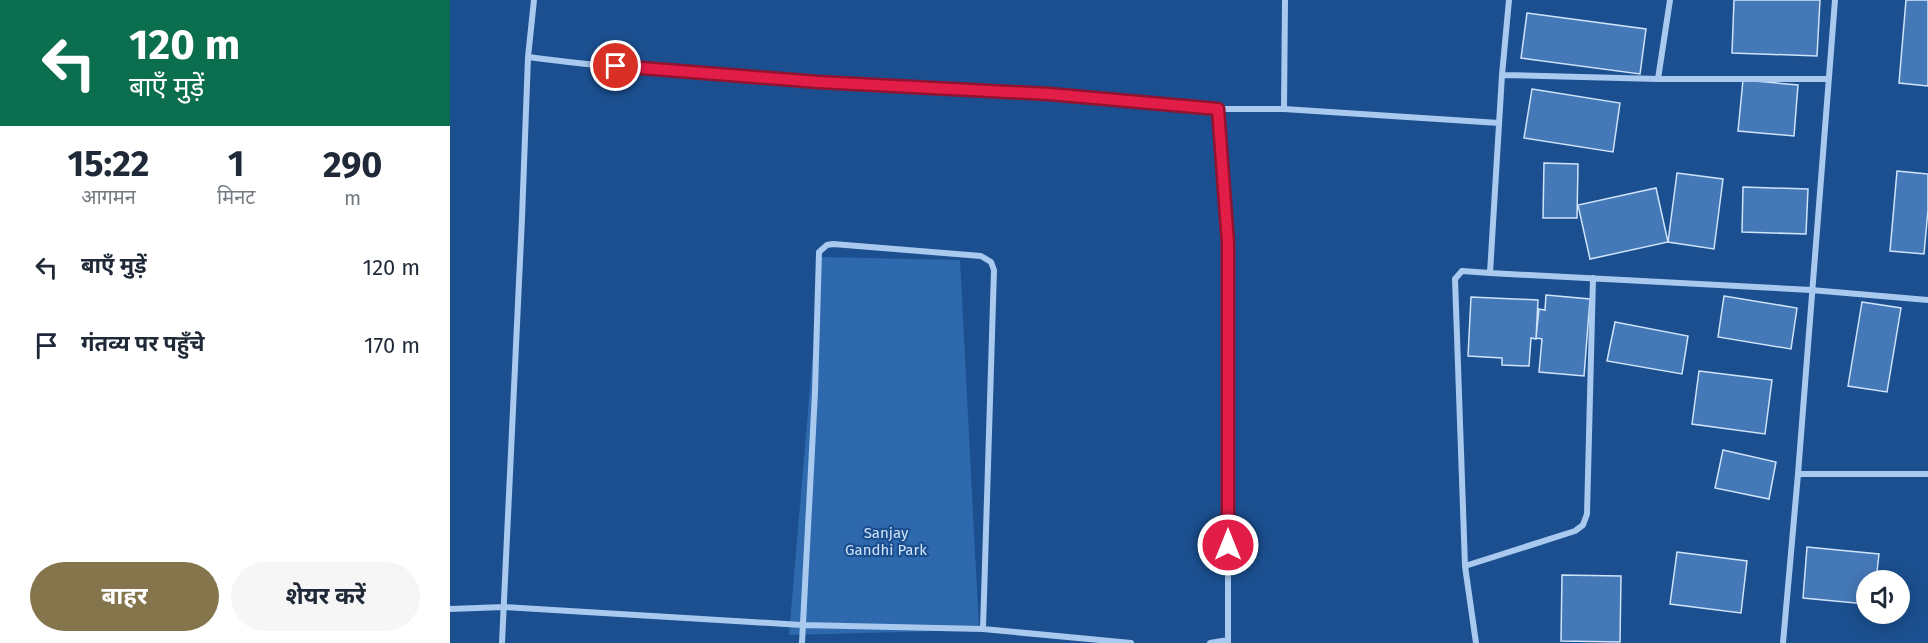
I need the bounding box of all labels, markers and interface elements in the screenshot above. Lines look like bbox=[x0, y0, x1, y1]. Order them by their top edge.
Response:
text: 120 m bbox=[129, 20, 240, 70]
icon: left bbox=[30, 24, 108, 102]
pin bbox=[590, 40, 641, 91]
icon: arrive bbox=[599, 49, 632, 82]
text: बाएँ मुड़ें bbox=[129, 71, 204, 103]
text: 15:22 bbox=[68, 142, 149, 186]
text: 1 bbox=[228, 142, 245, 186]
text: 290 bbox=[323, 143, 382, 187]
text: आगमन bbox=[81, 185, 136, 209]
text: मिनट bbox=[217, 185, 255, 209]
text: m bbox=[344, 186, 361, 210]
icon: left bbox=[30, 251, 63, 284]
text: बाएँ मुड़ें bbox=[81, 252, 147, 279]
text: 120 m bbox=[363, 254, 420, 281]
icon: arrive bbox=[30, 329, 63, 362]
text: गंतव्य पर पहुँचे bbox=[81, 330, 205, 357]
text: 170 m bbox=[364, 332, 420, 359]
position arrow bbox=[1196, 513, 1260, 577]
park label: Sanjay Gandhi Park bbox=[845, 524, 927, 559]
button: बाहर bbox=[30, 562, 219, 631]
button: शेयर करें bbox=[231, 562, 420, 631]
map controls bbox=[1856, 570, 1910, 624]
button: sound bbox=[1856, 570, 1910, 624]

